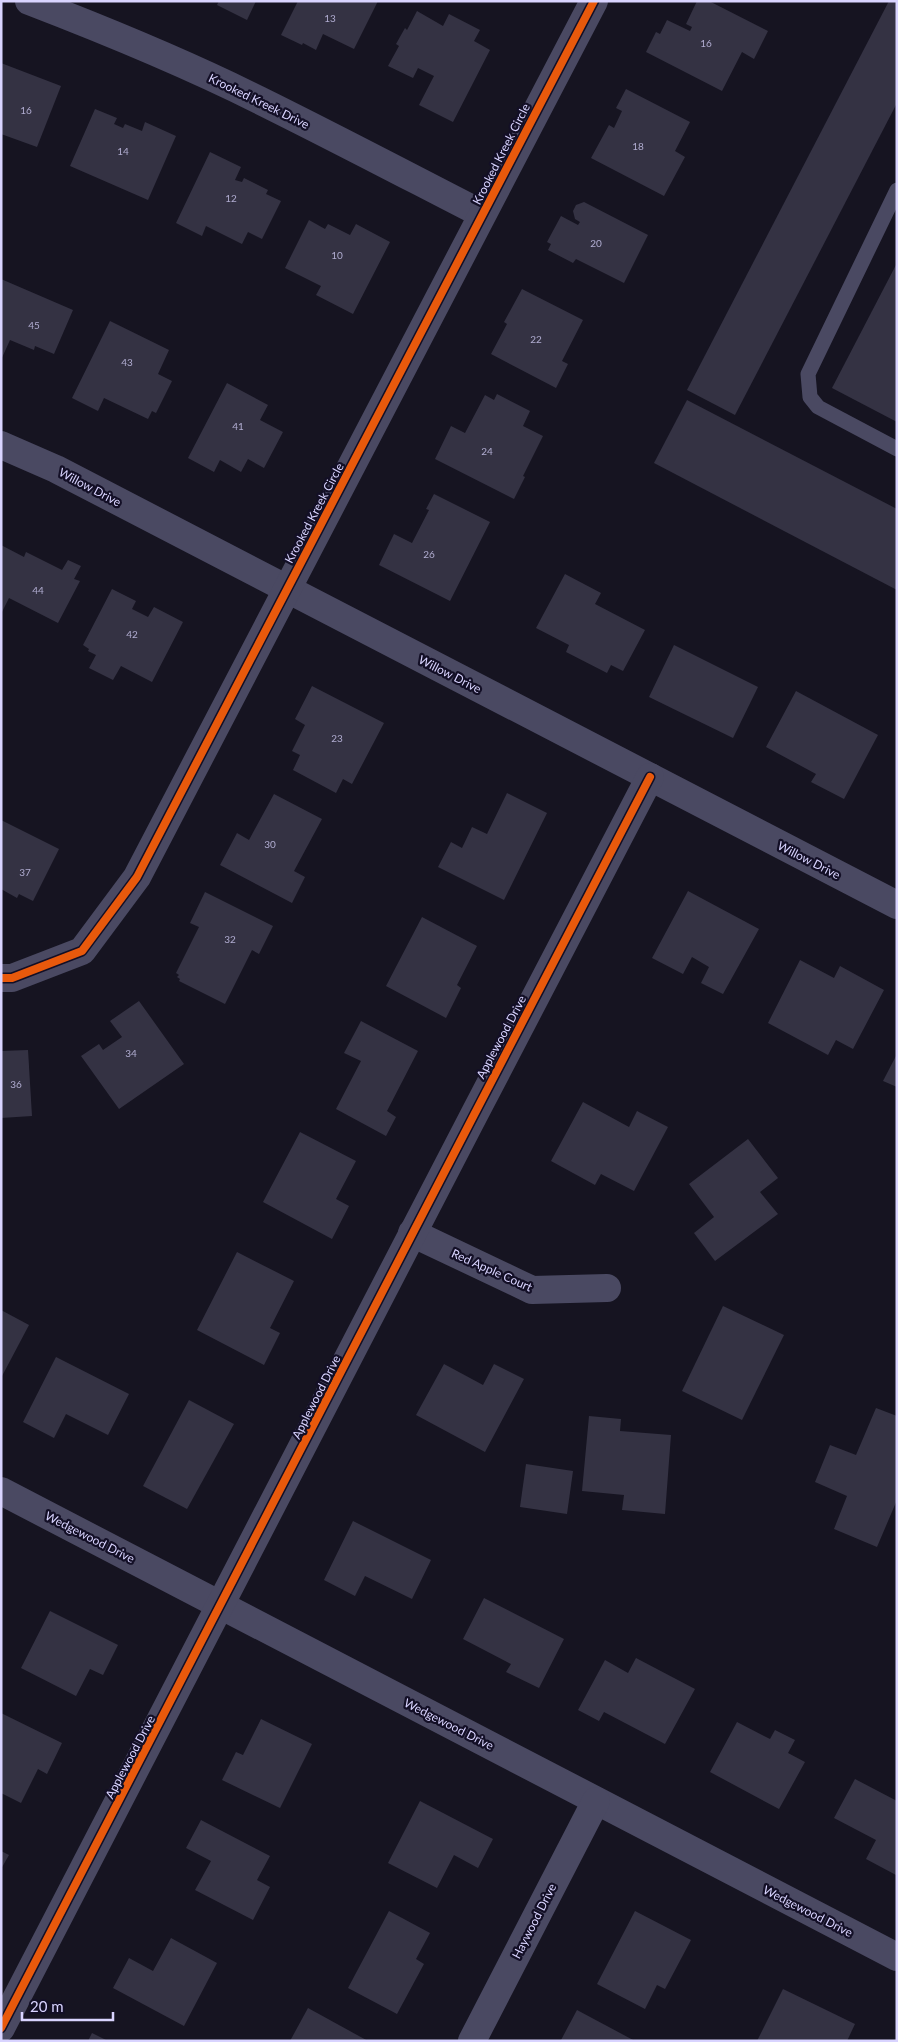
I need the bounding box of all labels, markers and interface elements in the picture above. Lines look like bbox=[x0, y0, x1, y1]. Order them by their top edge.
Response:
house number: 13 bbox=[324, 12, 336, 24]
house number: 16 bbox=[700, 37, 712, 49]
street label: Krooked Kreek Drive bbox=[206, 70, 312, 132]
street label: Krooked Kreek Circle bbox=[469, 101, 533, 207]
house number: 16 bbox=[20, 104, 32, 116]
house number: 18 bbox=[632, 140, 644, 152]
house number: 14 bbox=[117, 145, 129, 157]
house number: 12 bbox=[225, 192, 237, 204]
house number: 20 bbox=[590, 237, 602, 249]
house number: 10 bbox=[331, 249, 343, 261]
house number: 45 bbox=[28, 319, 40, 331]
house number: 22 bbox=[530, 333, 542, 345]
house number: 43 bbox=[121, 356, 133, 368]
house number: 41 bbox=[232, 420, 244, 432]
house number: 24 bbox=[481, 445, 493, 457]
street label: Krooked Kreek Circle bbox=[281, 460, 347, 566]
street label: Willow Drive bbox=[56, 464, 124, 510]
house number: 26 bbox=[423, 548, 435, 560]
house number: 44 bbox=[32, 584, 44, 596]
house number: 42 bbox=[126, 628, 138, 640]
street label: Willow Drive bbox=[416, 652, 484, 696]
house number: 23 bbox=[331, 732, 343, 744]
house number: 30 bbox=[264, 838, 276, 850]
street label: Willow Drive bbox=[775, 838, 843, 882]
house number: 37 bbox=[19, 866, 31, 878]
house number: 32 bbox=[224, 933, 236, 945]
street label: Applewood Drive bbox=[473, 993, 529, 1081]
house number: 34 bbox=[125, 1047, 137, 1059]
house number: 36 bbox=[10, 1078, 22, 1090]
street label: Red Apple Court bbox=[449, 1246, 535, 1295]
street label: Applewood Drive bbox=[288, 1353, 344, 1441]
street label: Wedgewood Drive bbox=[43, 1508, 137, 1566]
street label: Wedgewood Drive bbox=[402, 1695, 496, 1753]
street label: Applewood Drive bbox=[102, 1713, 158, 1801]
street label: Haywood Drive bbox=[509, 1881, 559, 1961]
street label: Wedgewood Drive bbox=[761, 1882, 855, 1940]
scale bar bbox=[22, 1990, 114, 2022]
text: 20 m bbox=[30, 1997, 64, 2015]

